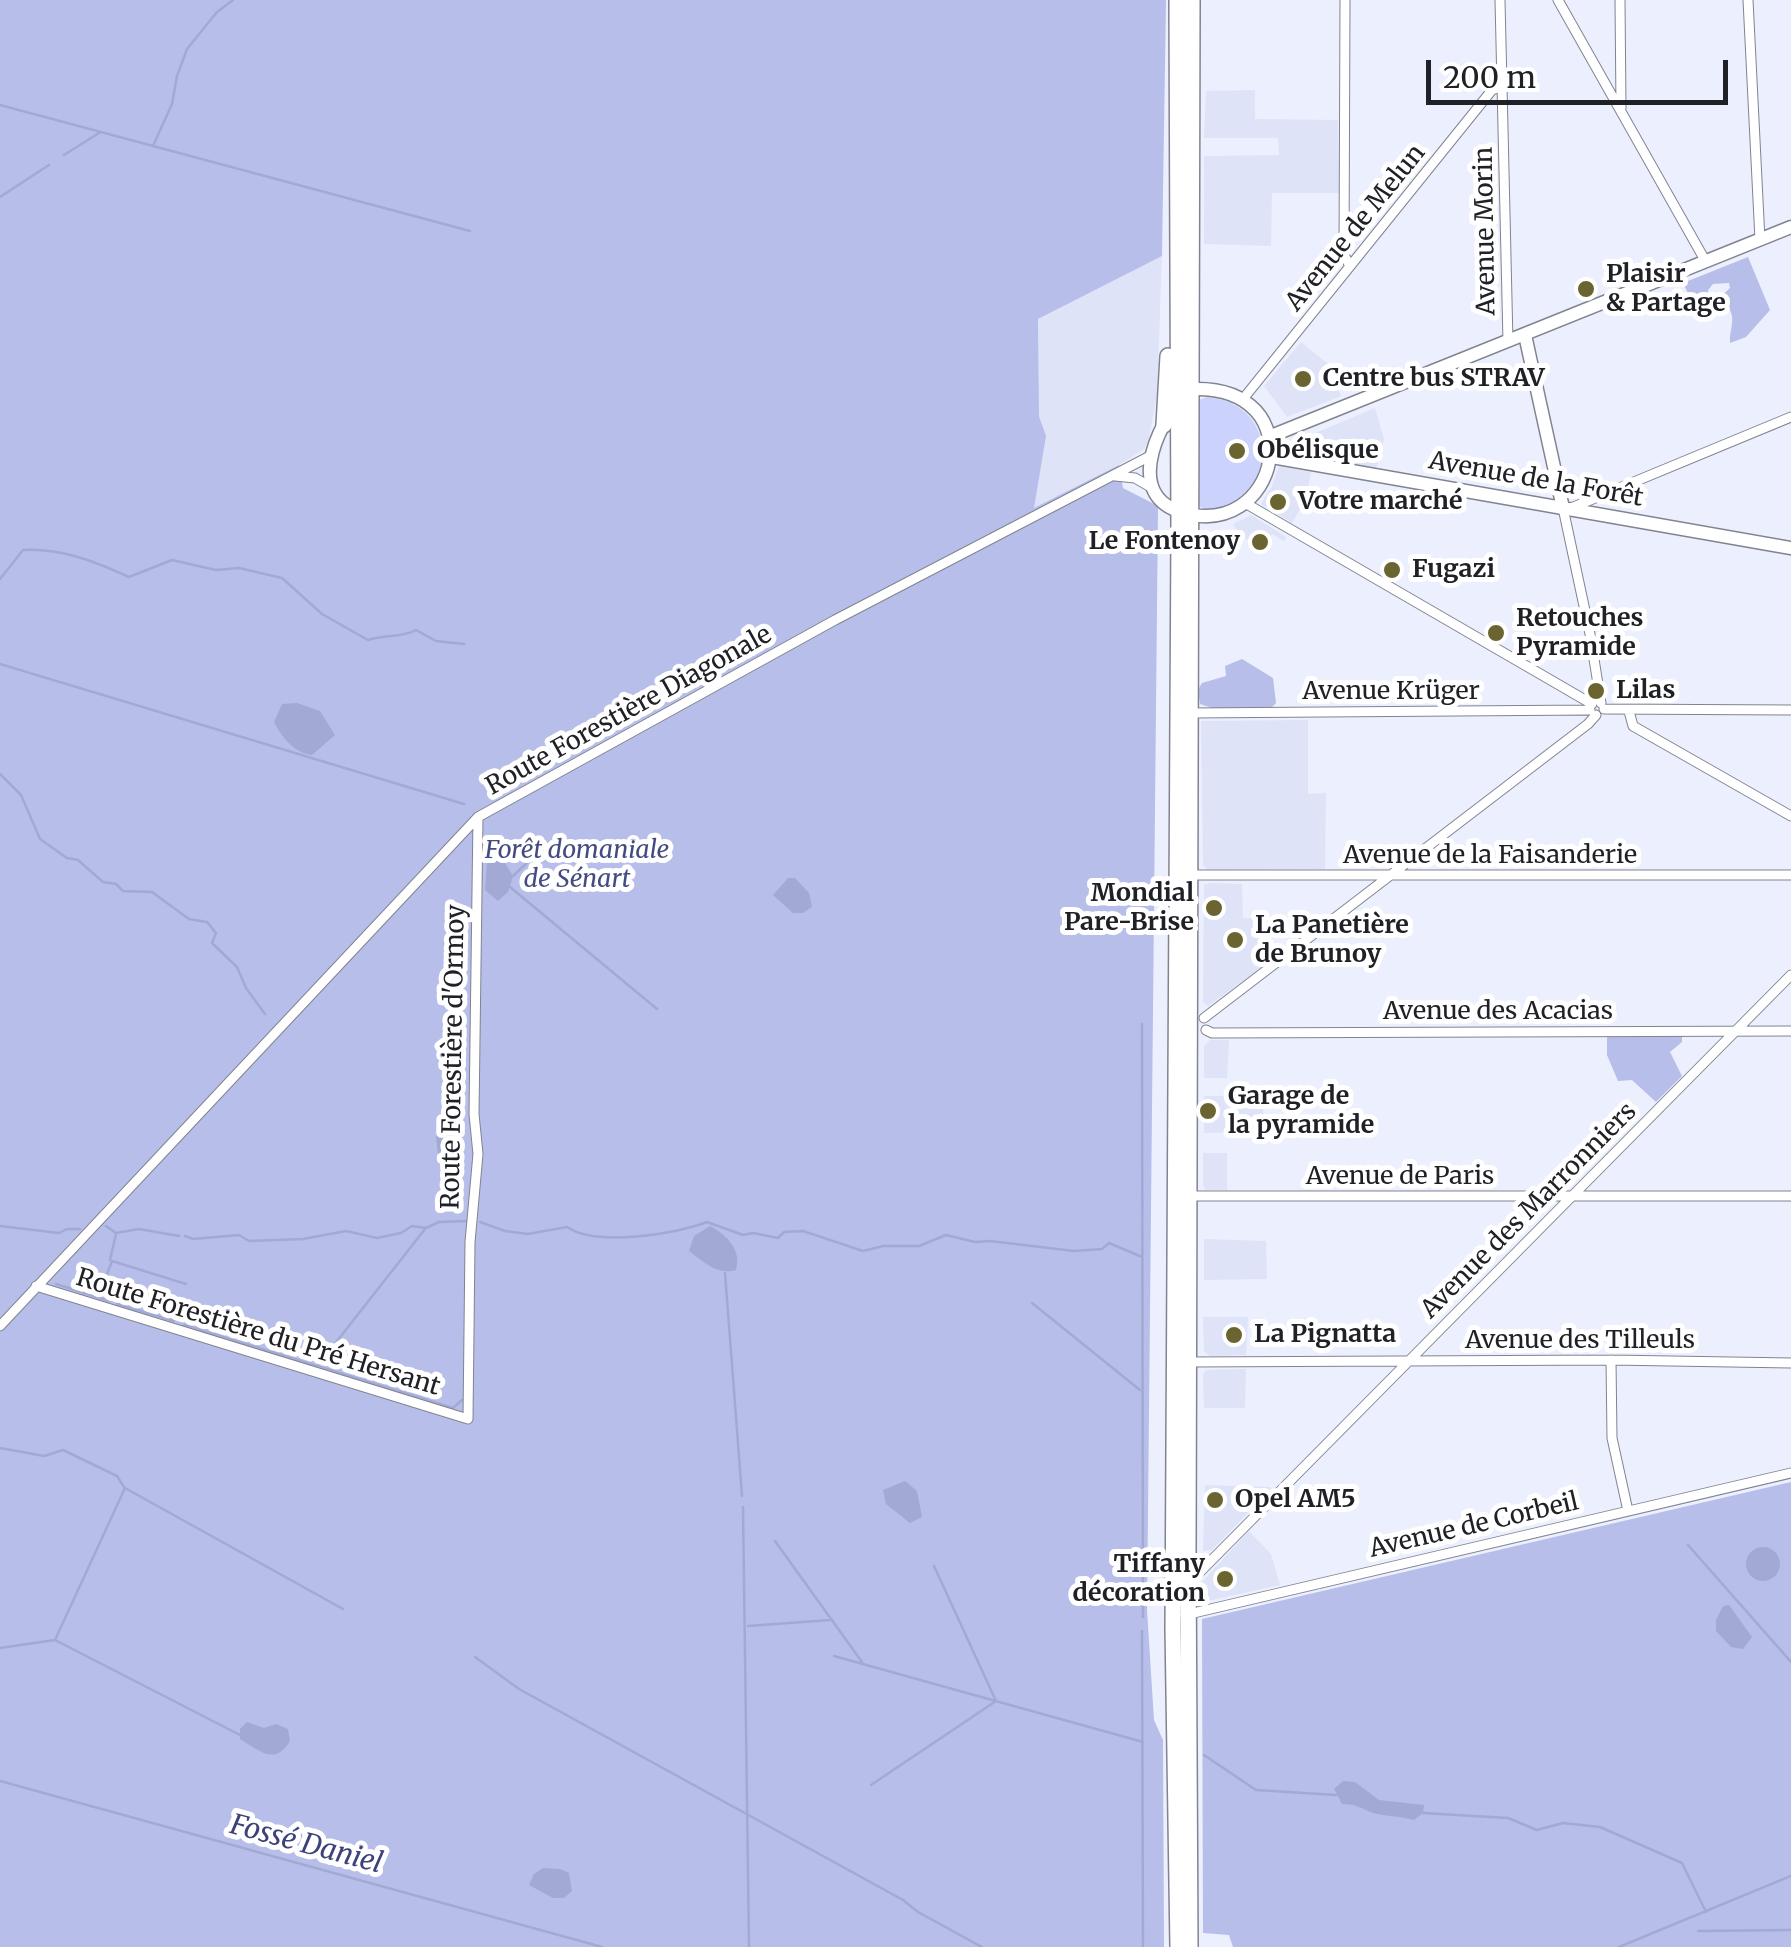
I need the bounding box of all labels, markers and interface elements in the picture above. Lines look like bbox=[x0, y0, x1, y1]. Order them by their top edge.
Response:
scale bar bbox=[1431, 40, 1734, 102]
text: 200 m bbox=[1443, 58, 1536, 96]
street label: Avenue de Melun bbox=[1280, 139, 1432, 317]
street label: Avenue Morin bbox=[1470, 146, 1502, 316]
place label: Plaisir & Partage bbox=[1606, 260, 1726, 319]
marker: Plaisir & Partage bbox=[1575, 278, 1597, 300]
place label: Centre bus STRAV bbox=[1323, 364, 1545, 394]
marker: Centre bus STRAV bbox=[1292, 368, 1314, 390]
place label: Obélisque bbox=[1257, 436, 1379, 466]
marker: Obélisque bbox=[1226, 440, 1248, 462]
street label: Avenue de la Forêt bbox=[1426, 446, 1646, 514]
place label: Votre marché bbox=[1298, 487, 1462, 517]
marker: Votre marché bbox=[1267, 491, 1289, 513]
place label: Le Fontenoy bbox=[1088, 527, 1240, 557]
marker: Le Fontenoy bbox=[1249, 531, 1271, 553]
place label: Fugazi bbox=[1412, 555, 1495, 585]
marker: Fugazi bbox=[1381, 559, 1403, 581]
place label: Retouches Pyramide bbox=[1516, 604, 1644, 663]
street label: Route Forestière Diagonale bbox=[481, 620, 777, 802]
marker: Retouches Pyramide bbox=[1485, 622, 1507, 644]
place label: Lilas bbox=[1616, 676, 1675, 706]
street label: Avenue Krüger bbox=[1302, 677, 1480, 707]
marker: Lilas bbox=[1585, 680, 1607, 702]
park label: Forêt domaniale de Sénart bbox=[485, 836, 669, 895]
street label: Avenue de la Faisanderie bbox=[1343, 841, 1637, 871]
place label: Mondial Pare-Brise bbox=[1064, 879, 1194, 938]
marker: Mondial Pare-Brise bbox=[1203, 897, 1225, 919]
street label: Route Forestière d'Ormoy bbox=[436, 904, 472, 1210]
place label: La Panetière de Brunoy bbox=[1255, 911, 1409, 970]
marker: La Panetière de Brunoy bbox=[1224, 929, 1246, 951]
street label: Avenue des Acacias bbox=[1383, 997, 1613, 1027]
place label: Garage de la pyramide bbox=[1228, 1082, 1374, 1141]
street label: Avenue des Marronniers bbox=[1415, 1097, 1643, 1325]
marker: Garage de la pyramide bbox=[1197, 1100, 1219, 1122]
street label: Avenue de Paris bbox=[1306, 1162, 1494, 1192]
street label: Route Forestière du Pré Hersant bbox=[72, 1263, 444, 1403]
place label: La Pignatta bbox=[1254, 1320, 1396, 1350]
marker: La Pignatta bbox=[1223, 1324, 1245, 1346]
street label: Avenue des Tilleuls bbox=[1465, 1326, 1695, 1356]
place label: Opel AM5 bbox=[1235, 1485, 1356, 1515]
street label: Avenue de Corbeil bbox=[1366, 1487, 1582, 1565]
marker: Opel AM5 bbox=[1204, 1489, 1226, 1511]
place label: Tiffany décoration bbox=[1073, 1550, 1205, 1609]
marker: Tiffany décoration bbox=[1214, 1568, 1236, 1590]
water label: Fossé Daniel bbox=[226, 1809, 386, 1881]

